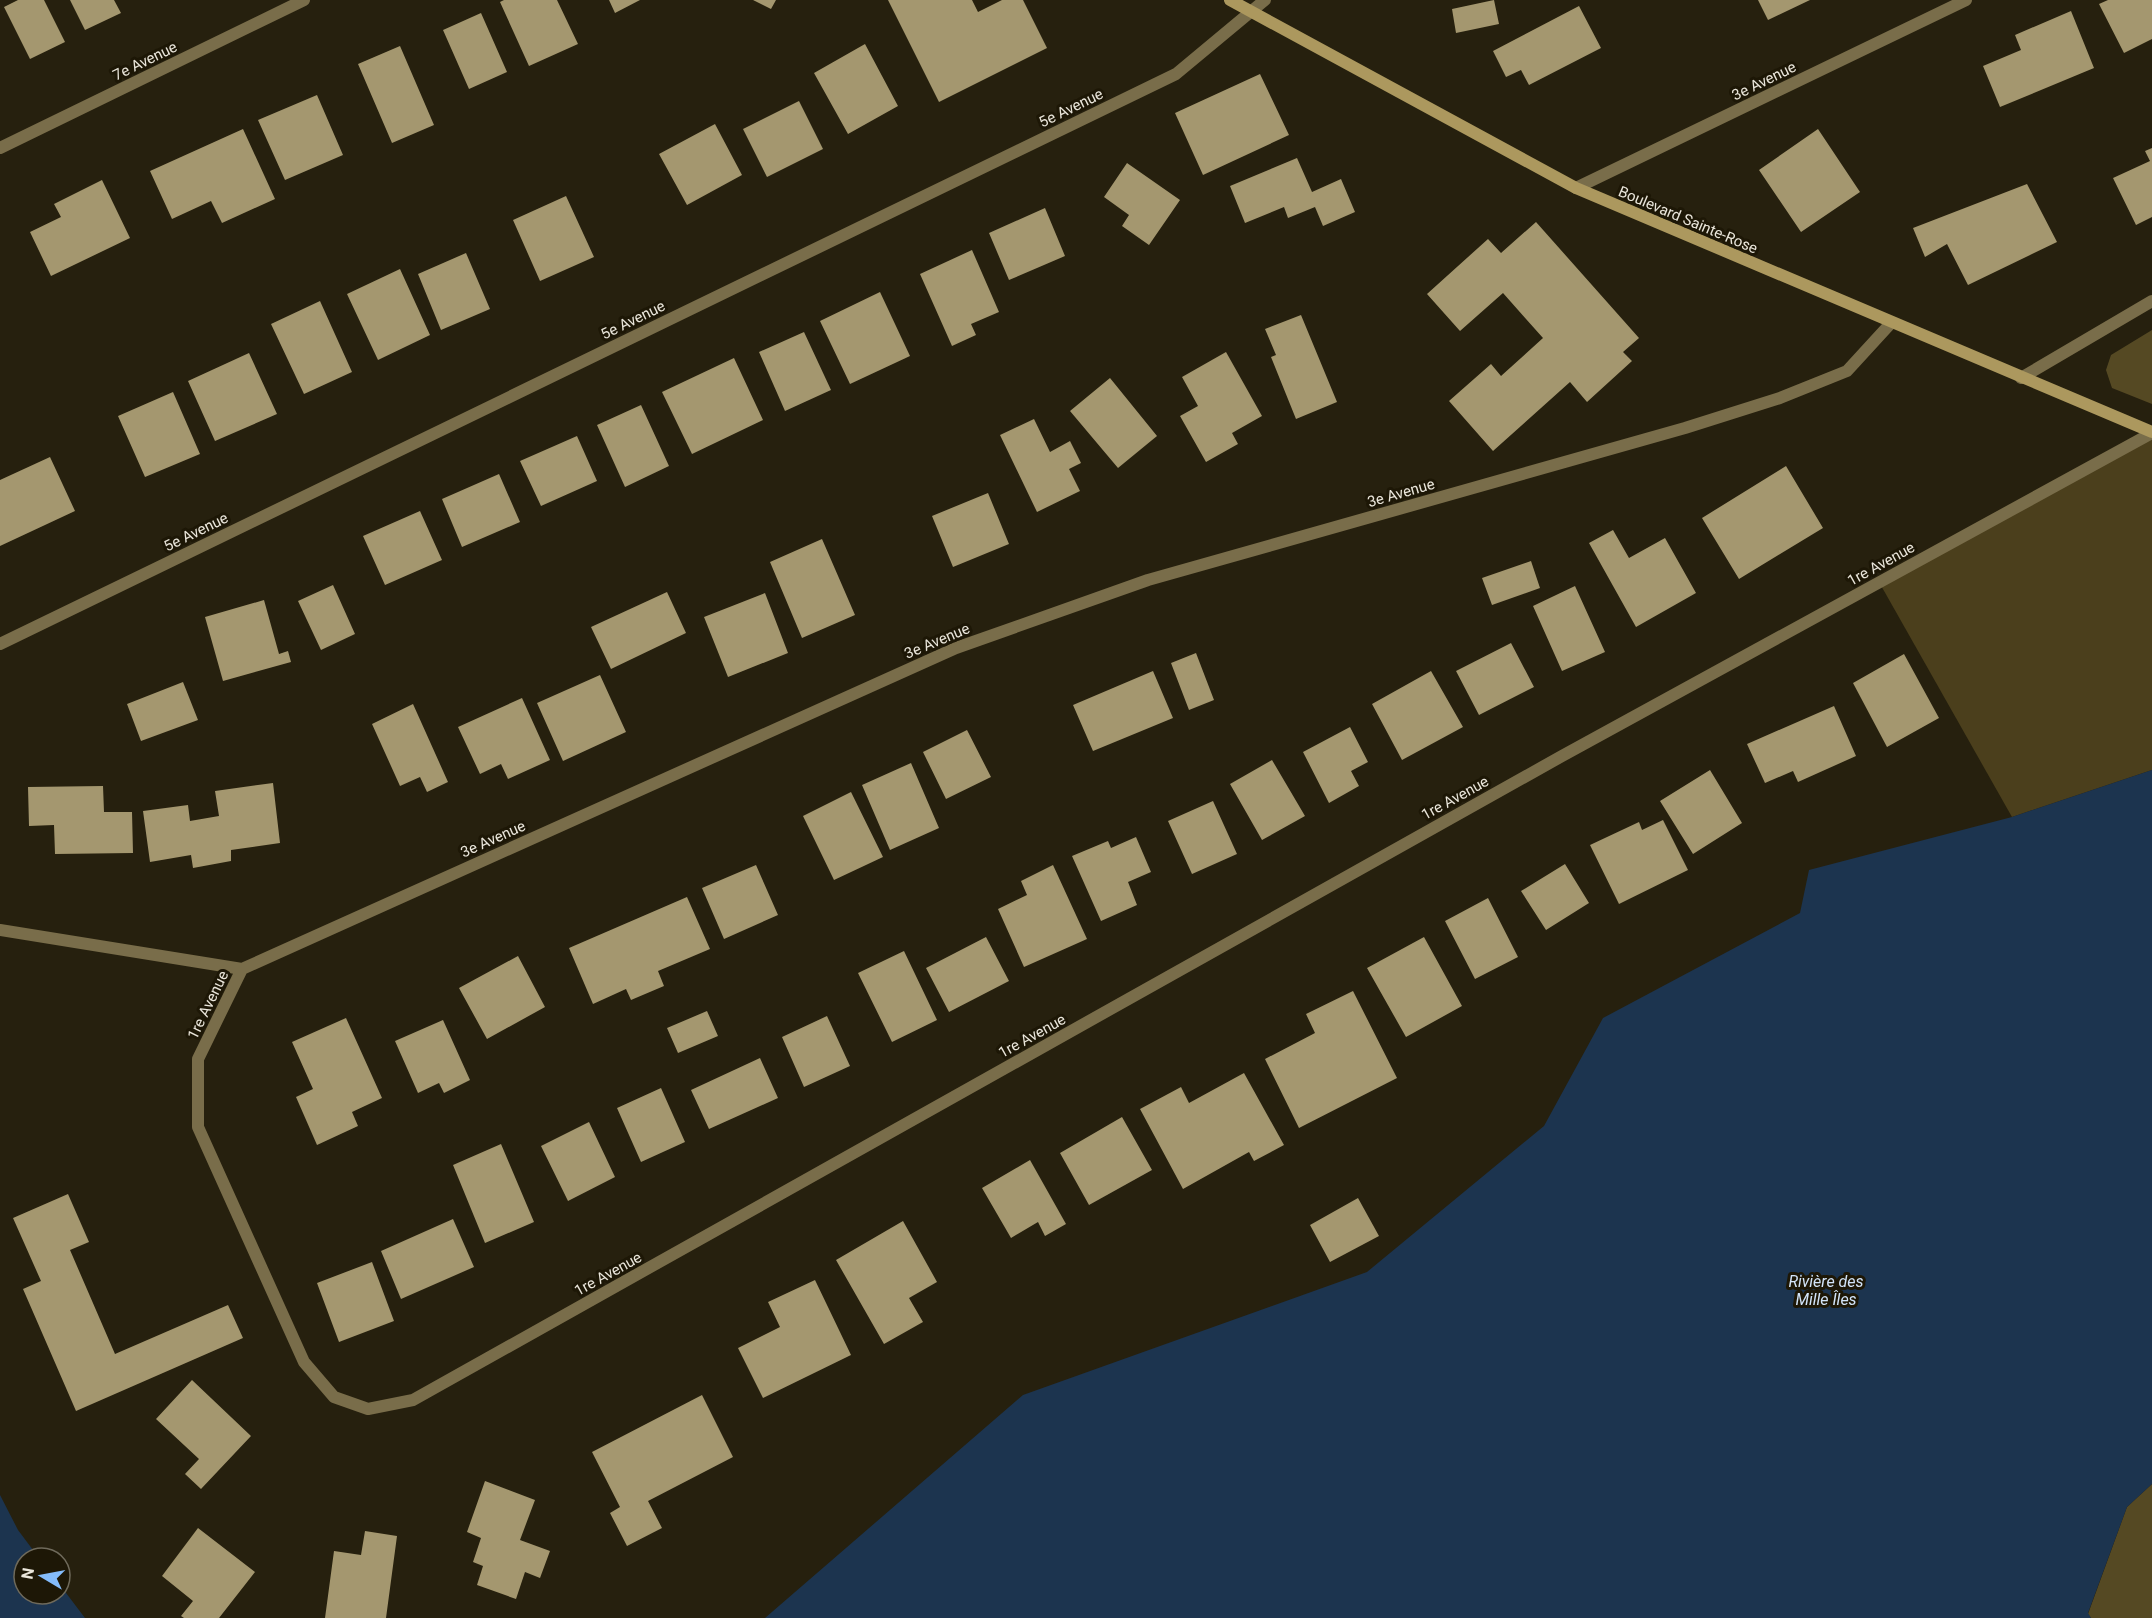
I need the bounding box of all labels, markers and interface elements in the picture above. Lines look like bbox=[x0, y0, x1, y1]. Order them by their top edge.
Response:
street label: 7e Avenue bbox=[110, 38, 180, 84]
street label: 3e Avenue bbox=[1729, 58, 1799, 104]
street label: 5e Avenue bbox=[1036, 85, 1106, 131]
street label: Boulevard Sainte-Rose bbox=[1616, 182, 1760, 258]
street label: 5e Avenue bbox=[598, 297, 668, 343]
street label: 3e Avenue bbox=[1365, 475, 1437, 511]
street label: 5e Avenue bbox=[161, 509, 231, 555]
street label: 1re Avenue bbox=[1844, 538, 1918, 590]
street label: 3e Avenue bbox=[902, 619, 972, 663]
street label: 1re Avenue bbox=[1418, 772, 1492, 824]
street label: 3e Avenue bbox=[458, 817, 528, 861]
street label: 1re Avenue bbox=[184, 968, 232, 1042]
street label: 1re Avenue bbox=[995, 1010, 1069, 1062]
street label: 1re Avenue bbox=[571, 1248, 645, 1300]
water label: Rivière des Mille Îles bbox=[1788, 1272, 1864, 1309]
north arrow bbox=[12, 1546, 72, 1606]
text: N bbox=[17, 1566, 38, 1581]

